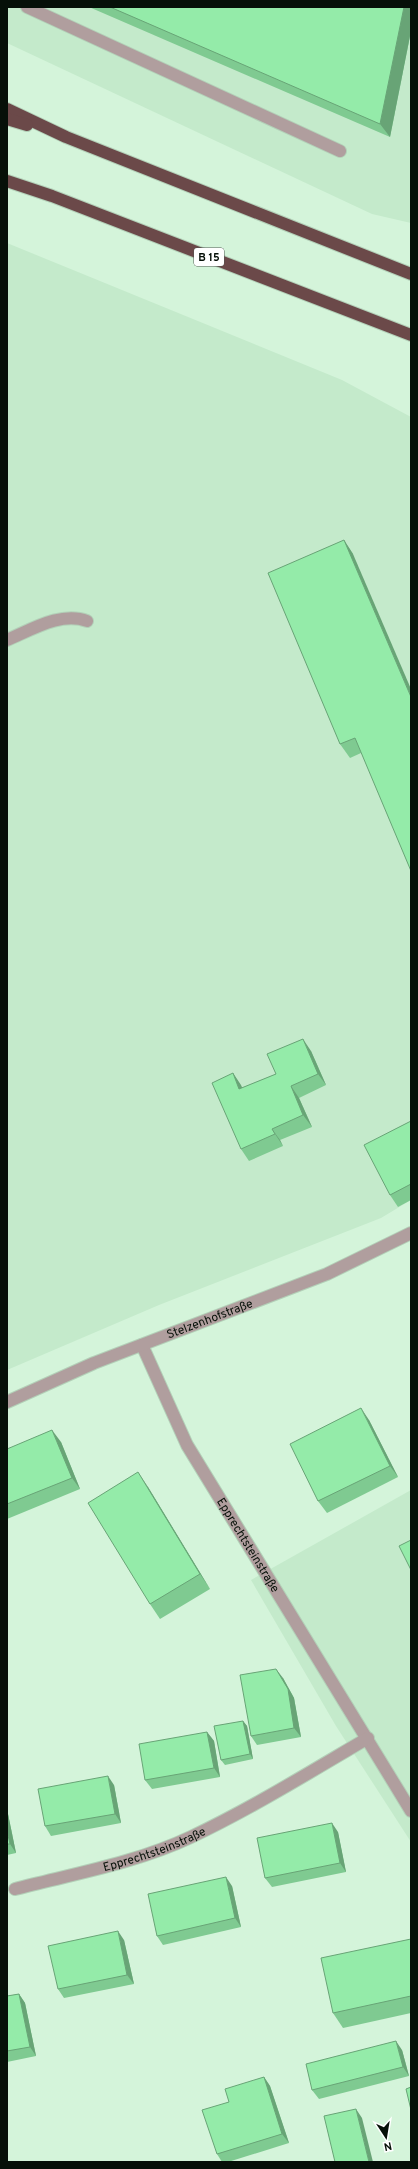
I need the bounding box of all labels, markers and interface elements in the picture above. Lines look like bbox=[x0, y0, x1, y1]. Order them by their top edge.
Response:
road number: B 15 bbox=[194, 248, 224, 266]
street label: Stelzenhofstraße bbox=[164, 1296, 255, 1344]
street label: Epprechtsteinstraße bbox=[212, 1495, 283, 1596]
street label: Epprechtsteinstraße bbox=[101, 1824, 209, 1876]
north arrow bbox=[366, 2117, 406, 2157]
text: N bbox=[383, 2138, 393, 2153]

